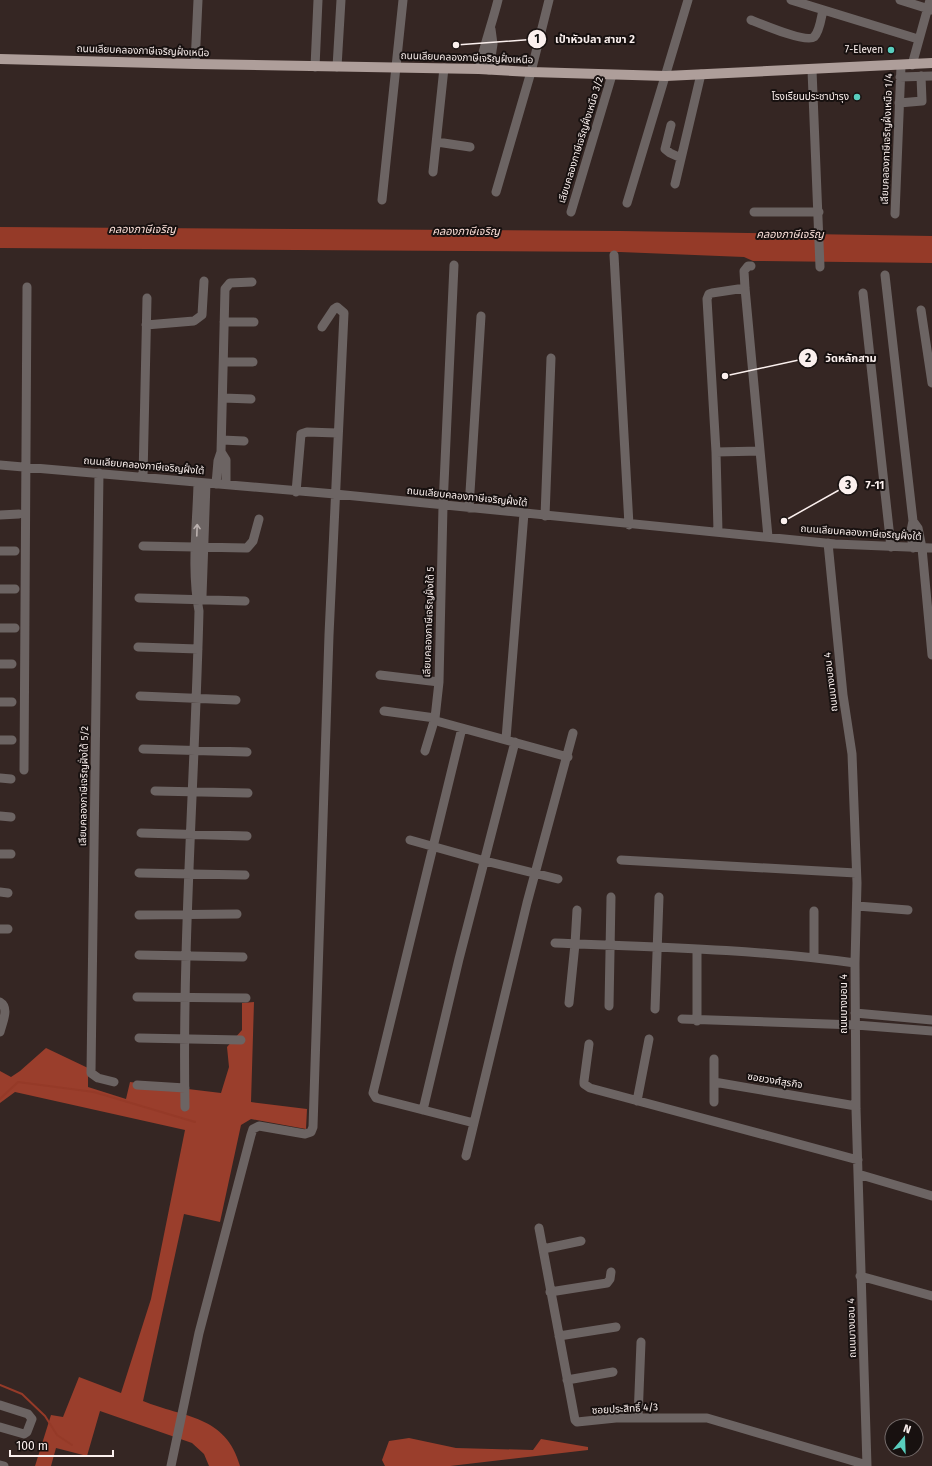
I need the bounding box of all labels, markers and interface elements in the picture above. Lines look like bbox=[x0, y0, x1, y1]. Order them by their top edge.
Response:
callout: เป้าหัวปลา สาขา 2 bbox=[527, 27, 643, 50]
text: 1 bbox=[534, 32, 540, 46]
text: เป้าหัวปลา สาขา 2 bbox=[555, 33, 635, 46]
street label: ถนนเลียบคลองภาษีเจริญฝั่งเหนือ bbox=[76, 41, 210, 59]
place label: 7-Eleven bbox=[845, 44, 883, 56]
marker: 7-Eleven bbox=[886, 45, 896, 55]
street label: ถนนเลียบคลองภาษีเจริญฝั่งเหนือ bbox=[400, 48, 534, 66]
street label: เลียบคลองภาษีเจริญฝั่งเหนือ 1/4 bbox=[877, 72, 895, 205]
street label: เลียบคลองภาษีเจริญฝั่งเหนือ 3/2 bbox=[554, 75, 606, 205]
place label: โรงเรียนประชาบำรุง bbox=[772, 91, 849, 103]
marker: โรงเรียนประชาบำรุง bbox=[852, 92, 862, 102]
water label: คลองภาษีเจริญ bbox=[108, 223, 177, 236]
water label: คลองภาษีเจริญ bbox=[432, 225, 501, 238]
water label: คลองภาษีเจริญ bbox=[756, 228, 825, 241]
callout: วัดหลักสาม bbox=[798, 347, 885, 370]
text: 2 bbox=[805, 351, 811, 365]
text: วัดหลักสาม bbox=[825, 352, 877, 365]
street label: ถนนเลียบคลองภาษีเจริญฝั่งใต้ bbox=[83, 453, 205, 477]
callout: 7-11 bbox=[838, 474, 893, 497]
text: 3 bbox=[844, 478, 851, 492]
text: 7-11 bbox=[866, 479, 884, 492]
street label: ถนนเลียบคลองภาษีเจริญฝั่งใต้ bbox=[406, 483, 528, 509]
street label: ถนนเลียบคลองภาษีเจริญฝั่งใต้ bbox=[800, 521, 922, 543]
one-way arrow bbox=[193, 524, 200, 537]
street label: เลียบคลองภาษีเจริญฝั่งใต้ 5 bbox=[419, 566, 437, 677]
street label: ถนนบางบอน 4 bbox=[821, 651, 841, 712]
street label: เลียบคลองภาษีเจริญฝั่งใต้ 5/2 bbox=[75, 726, 91, 846]
street label: ถนนบางบอน 4 bbox=[838, 974, 850, 1034]
street label: ซอยวงศ์สุรกิจ bbox=[747, 1071, 803, 1091]
street label: ถนนบางบอน 4 bbox=[845, 1297, 859, 1358]
street label: ซอยประสิทธิ์ 4/3 bbox=[591, 1401, 659, 1417]
north arrow bbox=[884, 1418, 924, 1458]
text: N bbox=[902, 1422, 913, 1436]
scale bar bbox=[10, 1432, 113, 1458]
text: 100 m bbox=[16, 1439, 48, 1453]

